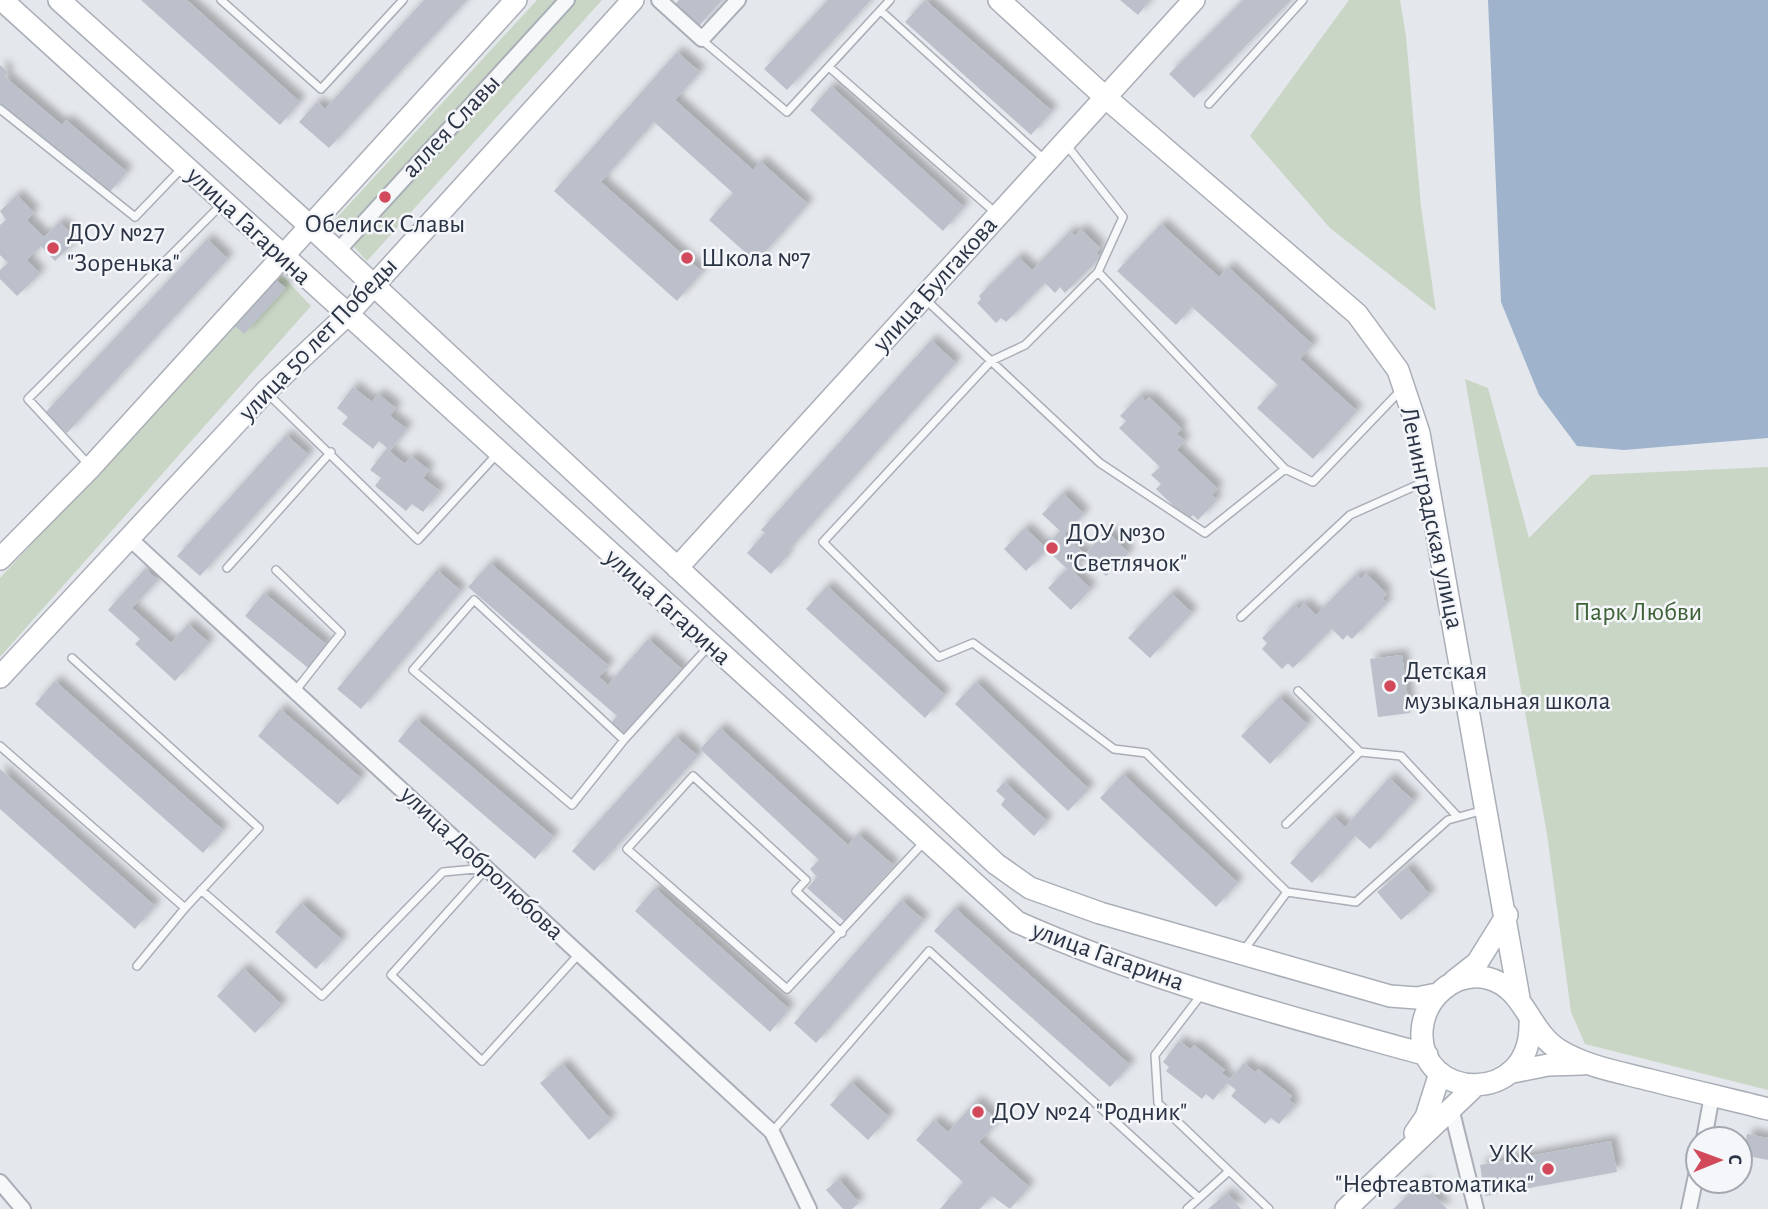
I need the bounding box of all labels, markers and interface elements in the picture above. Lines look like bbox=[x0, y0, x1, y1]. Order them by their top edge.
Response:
street label: аллея Славы bbox=[397, 69, 505, 183]
street label: улица Гагарина bbox=[181, 161, 316, 290]
marker: Обелиск Славы bbox=[377, 189, 393, 205]
place label: Обелиск Славы bbox=[305, 211, 465, 237]
street label: улица Булгакова bbox=[867, 211, 1002, 357]
place label: ДОУ №27 "Зоренька" bbox=[67, 220, 180, 276]
marker: ДОУ №27 "Зоренька" bbox=[45, 240, 61, 256]
place label: Школа №7 bbox=[701, 245, 811, 271]
marker: Школа №7 bbox=[679, 250, 695, 266]
street label: улица 50 лет Победы bbox=[233, 252, 402, 426]
street label: Ленинградская улица bbox=[1396, 405, 1468, 632]
place label: ДОУ №30 "Светлячок" bbox=[1066, 520, 1187, 576]
marker: ДОУ №30 "Светлячок" bbox=[1044, 540, 1060, 556]
street label: улица Гагарина bbox=[599, 543, 736, 670]
park label: Парк Любви bbox=[1574, 599, 1702, 625]
place label: Детская музыкальная школа bbox=[1404, 658, 1611, 714]
marker: Детская музыкальная школа bbox=[1382, 678, 1398, 694]
street label: улица Добролюбова bbox=[395, 780, 569, 945]
street label: улица Гагарина bbox=[1027, 916, 1188, 996]
place label: ДОУ №24 "Родник" bbox=[992, 1099, 1187, 1125]
marker: ДОУ №24 "Родник" bbox=[970, 1104, 986, 1120]
north arrow bbox=[1684, 1125, 1754, 1195]
place label: УКК "Нефтеавтоматика" bbox=[1335, 1141, 1534, 1197]
text: С bbox=[1725, 1154, 1744, 1165]
marker: УКК "Нефтеавтоматика" bbox=[1540, 1161, 1556, 1177]

